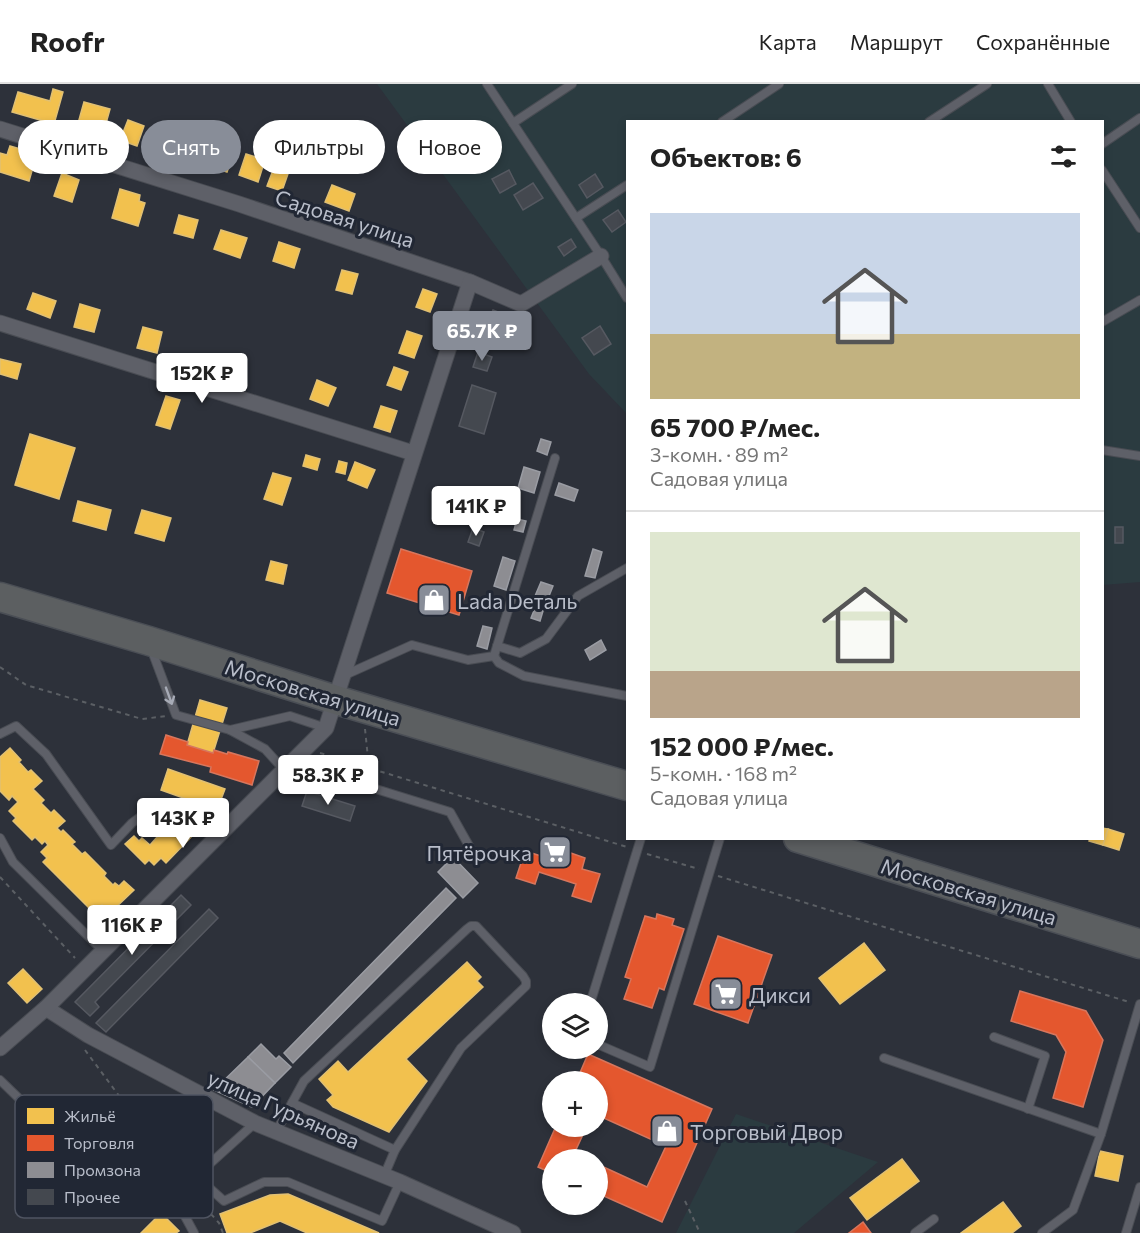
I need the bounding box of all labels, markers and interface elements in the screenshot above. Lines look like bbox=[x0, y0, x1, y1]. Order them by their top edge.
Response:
text: Roofr bbox=[30, 24, 105, 58]
text: Карта bbox=[759, 29, 817, 54]
text: Маршрут bbox=[850, 29, 943, 54]
text: Сохранённые bbox=[976, 29, 1110, 54]
chip: Купить bbox=[18, 120, 129, 174]
chip: Снять bbox=[141, 120, 241, 174]
chip: Фильтры bbox=[253, 120, 385, 174]
chip: Новое bbox=[397, 120, 502, 174]
icon: filters bbox=[1047, 140, 1080, 173]
text: Объектов: 6 bbox=[650, 141, 802, 172]
street label: Садовая улица bbox=[272, 184, 418, 252]
icon: home bbox=[811, 252, 919, 360]
pin: 65.7K ₽ bbox=[427, 311, 537, 362]
text: 65.7K ₽ bbox=[447, 318, 517, 342]
pin: 152K ₽ bbox=[153, 353, 251, 404]
text: 152K ₽ bbox=[170, 360, 234, 384]
text: 65 700 ₽/мес. bbox=[650, 411, 820, 442]
text: 3-комн. · 89 m² bbox=[650, 442, 788, 466]
text: Садовая улица bbox=[650, 466, 788, 490]
pin: 141K ₽ bbox=[427, 486, 525, 537]
text: 141K ₽ bbox=[446, 493, 506, 517]
icon: home bbox=[811, 571, 919, 679]
shop icon: Lada Dеталь bbox=[416, 582, 452, 618]
place label: Lada Dеталь bbox=[457, 588, 578, 613]
street label: Московская улица bbox=[222, 653, 404, 731]
one-way arrow bbox=[164, 686, 175, 705]
text: 152 000 ₽/мес. bbox=[650, 730, 834, 761]
pin: 58.3K ₽ bbox=[273, 755, 383, 806]
text: 5-комн. · 168 m² bbox=[650, 761, 797, 785]
text: 58.3K ₽ bbox=[292, 762, 364, 786]
text: Садовая улица bbox=[650, 785, 788, 809]
pin: 143K ₽ bbox=[134, 798, 232, 849]
text: 143K ₽ bbox=[151, 805, 215, 829]
supermarket icon: Пятёрочка bbox=[537, 834, 573, 870]
place label: Пятёрочка bbox=[426, 840, 532, 865]
street label: Московская улица bbox=[878, 852, 1060, 930]
pin: 116K ₽ bbox=[83, 905, 181, 956]
text: 116K ₽ bbox=[101, 912, 163, 936]
supermarket icon: Дикси bbox=[708, 976, 744, 1012]
place label: Дикси bbox=[749, 982, 811, 1007]
map controls bbox=[542, 993, 608, 1215]
button: layers bbox=[542, 993, 608, 1059]
street label: улица Гурьянова bbox=[204, 1064, 364, 1154]
button: + bbox=[542, 1071, 608, 1137]
legend bbox=[15, 1095, 213, 1218]
text: Жильё bbox=[64, 1106, 116, 1125]
shop icon: Торговый Двор bbox=[649, 1113, 685, 1149]
place label: Торговый Двор bbox=[690, 1119, 843, 1144]
text: Торговля bbox=[64, 1133, 135, 1152]
button: − bbox=[542, 1149, 608, 1215]
text: Промзона bbox=[64, 1160, 141, 1179]
text: Прочее bbox=[64, 1187, 120, 1206]

